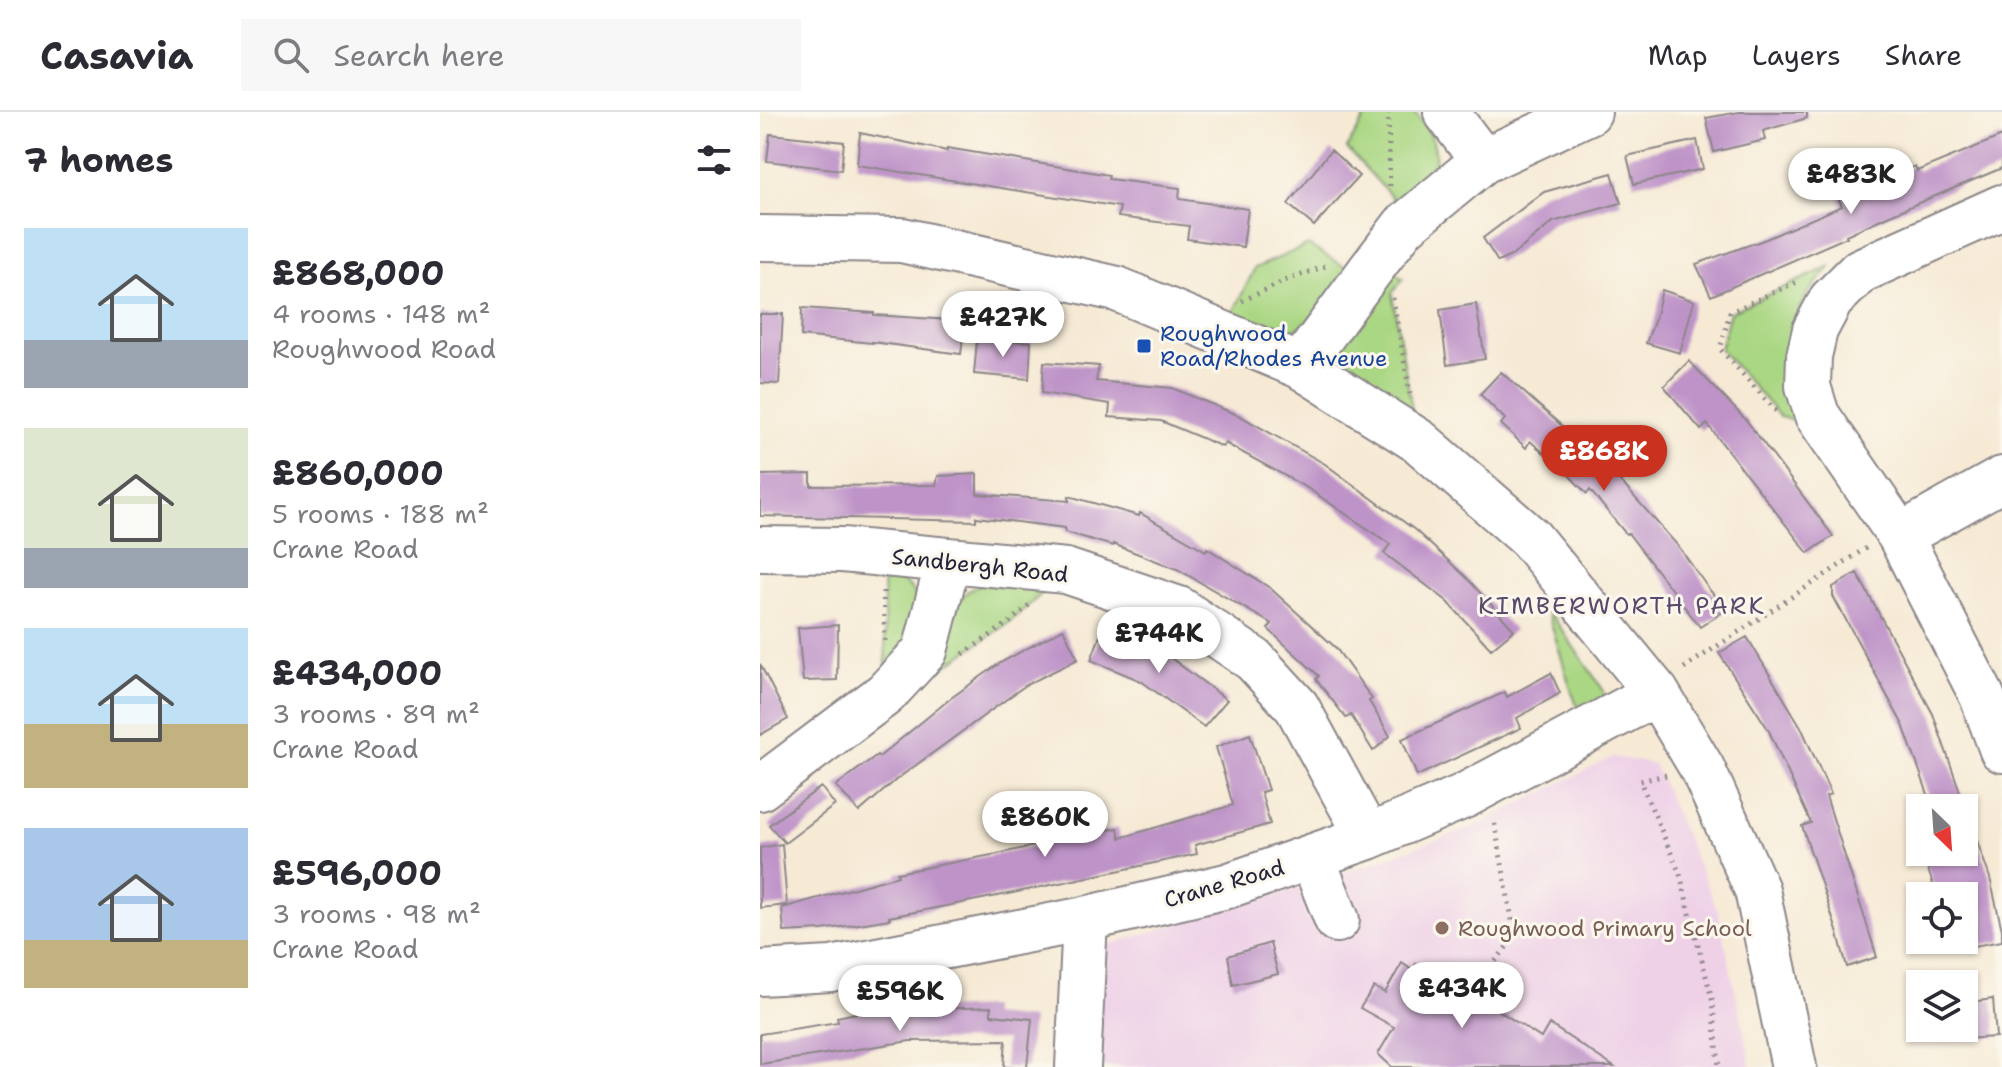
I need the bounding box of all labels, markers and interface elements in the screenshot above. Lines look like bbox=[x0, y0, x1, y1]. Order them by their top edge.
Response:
search box bbox=[241, 19, 801, 91]
text: Casavia bbox=[40, 30, 193, 81]
icon: search bbox=[269, 33, 313, 77]
text: Search here bbox=[333, 35, 505, 76]
text: Map bbox=[1648, 36, 1708, 74]
text: Layers bbox=[1752, 36, 1841, 74]
text: Share bbox=[1885, 36, 1962, 74]
text: 7 homes bbox=[24, 137, 173, 183]
icon: filters bbox=[692, 138, 736, 182]
pin: £483K bbox=[1795, 148, 1907, 216]
text: £483K bbox=[1806, 156, 1896, 191]
text: £868,000 bbox=[272, 250, 445, 296]
icon: home bbox=[88, 260, 184, 356]
pin: £427K bbox=[947, 291, 1059, 359]
text: 4 rooms · 148 m² bbox=[272, 296, 490, 331]
text: £427K bbox=[959, 299, 1047, 334]
place label: Roughwood Road/Rhodes Avenue bbox=[1160, 319, 1387, 373]
text: Roughwood Road bbox=[272, 331, 496, 366]
marker: Roughwood Road/Rhodes Avenue bbox=[1135, 337, 1153, 355]
pin: £868K bbox=[1548, 425, 1660, 493]
text: £868K bbox=[1559, 433, 1649, 468]
text: £860,000 bbox=[272, 450, 444, 496]
icon: home bbox=[88, 460, 184, 556]
text: 5 rooms · 188 m² bbox=[272, 496, 489, 531]
text: Crane Road bbox=[272, 531, 418, 566]
street label: Sandbergh Road bbox=[890, 542, 1070, 589]
district label: KIMBERWORTH PARK bbox=[1478, 590, 1766, 622]
pin: £744K bbox=[1103, 607, 1215, 675]
text: £744K bbox=[1115, 615, 1203, 650]
text: £434,000 bbox=[272, 650, 442, 696]
icon: home bbox=[88, 660, 184, 756]
text: 3 rooms · 89 m² bbox=[272, 696, 480, 731]
text: Crane Road bbox=[272, 731, 418, 766]
pin: £860K bbox=[989, 791, 1101, 859]
north arrow bbox=[1906, 794, 1978, 866]
map controls bbox=[1906, 794, 1978, 1042]
text: £860K bbox=[1000, 799, 1090, 834]
text: £596,000 bbox=[272, 850, 442, 896]
street label: Crane Road bbox=[1161, 852, 1288, 914]
icon: home bbox=[88, 860, 184, 956]
button: locate bbox=[1906, 882, 1978, 954]
text: 3 rooms · 98 m² bbox=[272, 896, 481, 931]
place label: Roughwood Primary School bbox=[1458, 914, 1752, 943]
marker: Roughwood Primary School bbox=[1433, 919, 1451, 937]
text: Crane Road bbox=[272, 931, 418, 966]
pin: £434K bbox=[1406, 962, 1518, 1030]
pin: £596K bbox=[844, 965, 956, 1033]
text: £434K bbox=[1418, 970, 1506, 1005]
button: layers bbox=[1906, 970, 1978, 1042]
text: £596K bbox=[856, 973, 944, 1008]

